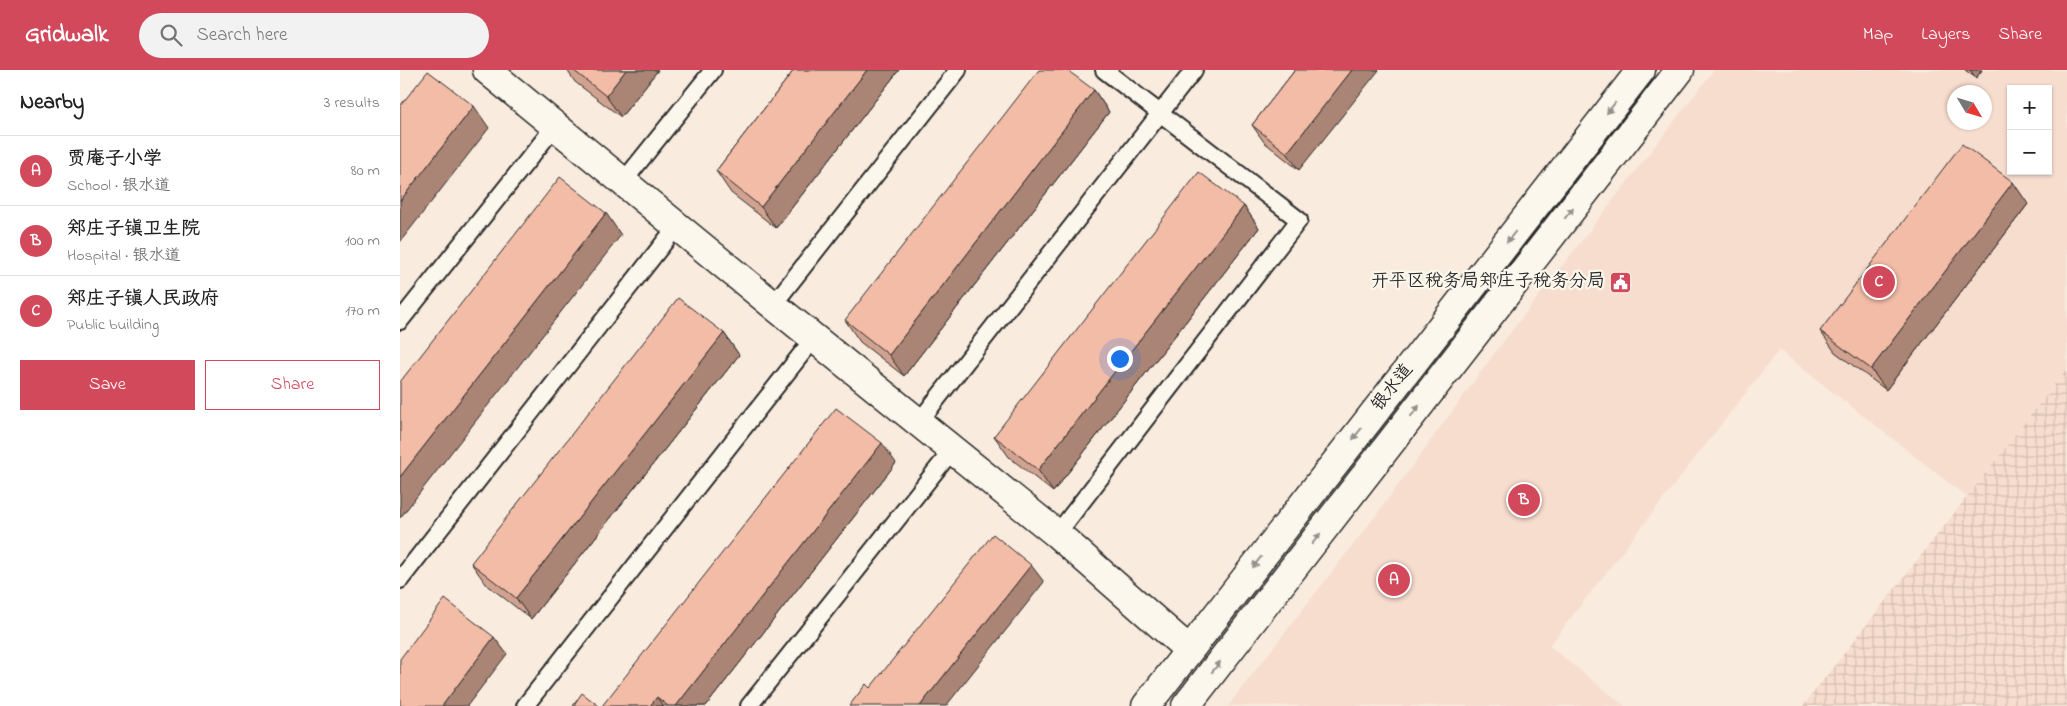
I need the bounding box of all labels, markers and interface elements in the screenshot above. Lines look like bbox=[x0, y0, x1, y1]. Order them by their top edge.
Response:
search box bbox=[139, 13, 489, 58]
text: Gridwalk bbox=[25, 18, 109, 53]
icon: search bbox=[157, 21, 185, 49]
text: Search here bbox=[197, 22, 288, 49]
text: Map bbox=[1863, 22, 1893, 48]
text: Layers bbox=[1921, 22, 1971, 48]
text: Share bbox=[1999, 22, 2042, 48]
north arrow bbox=[1947, 85, 1992, 130]
map controls bbox=[2007, 85, 2052, 175]
button: + bbox=[2007, 85, 2052, 130]
text: Nearby bbox=[20, 88, 84, 118]
text: 3 results bbox=[324, 91, 380, 115]
one-way arrow bbox=[1606, 102, 1616, 115]
button: − bbox=[2007, 130, 2052, 175]
text: 贾庵子小学 bbox=[67, 146, 162, 173]
text: A bbox=[31, 159, 41, 183]
text: 80 m bbox=[351, 159, 380, 183]
text: School · 银水道 bbox=[67, 174, 170, 198]
one-way arrow bbox=[1563, 207, 1574, 220]
text: 郑庄子镇卫生院 bbox=[67, 216, 200, 243]
text: B bbox=[31, 229, 41, 253]
text: 100 m bbox=[345, 229, 380, 253]
one-way arrow bbox=[1506, 230, 1516, 244]
text: Hospital · 银水道 bbox=[67, 244, 180, 268]
pin: C bbox=[1863, 263, 1895, 301]
place label: 开平区税务局郑庄子税务分局 bbox=[1371, 269, 1605, 295]
public building icon: 开平区税务局郑庄子税务分局 bbox=[1609, 270, 1633, 294]
text: 郑庄子镇人民政府 bbox=[67, 286, 219, 313]
text: C bbox=[32, 299, 40, 323]
text: 170 m bbox=[345, 299, 380, 323]
text: Public building bbox=[67, 313, 159, 337]
your location bbox=[1107, 346, 1133, 372]
street label: 银水道 bbox=[1366, 359, 1420, 417]
button: Save bbox=[20, 360, 195, 410]
button: Share bbox=[205, 360, 380, 410]
one-way arrow bbox=[1410, 405, 1421, 418]
one-way arrow bbox=[1352, 427, 1363, 440]
pin: B bbox=[1508, 481, 1540, 519]
one-way arrow bbox=[1310, 533, 1321, 546]
one-way arrow bbox=[1252, 555, 1263, 568]
pin: A bbox=[1378, 561, 1410, 599]
one-way arrow bbox=[1211, 661, 1221, 674]

